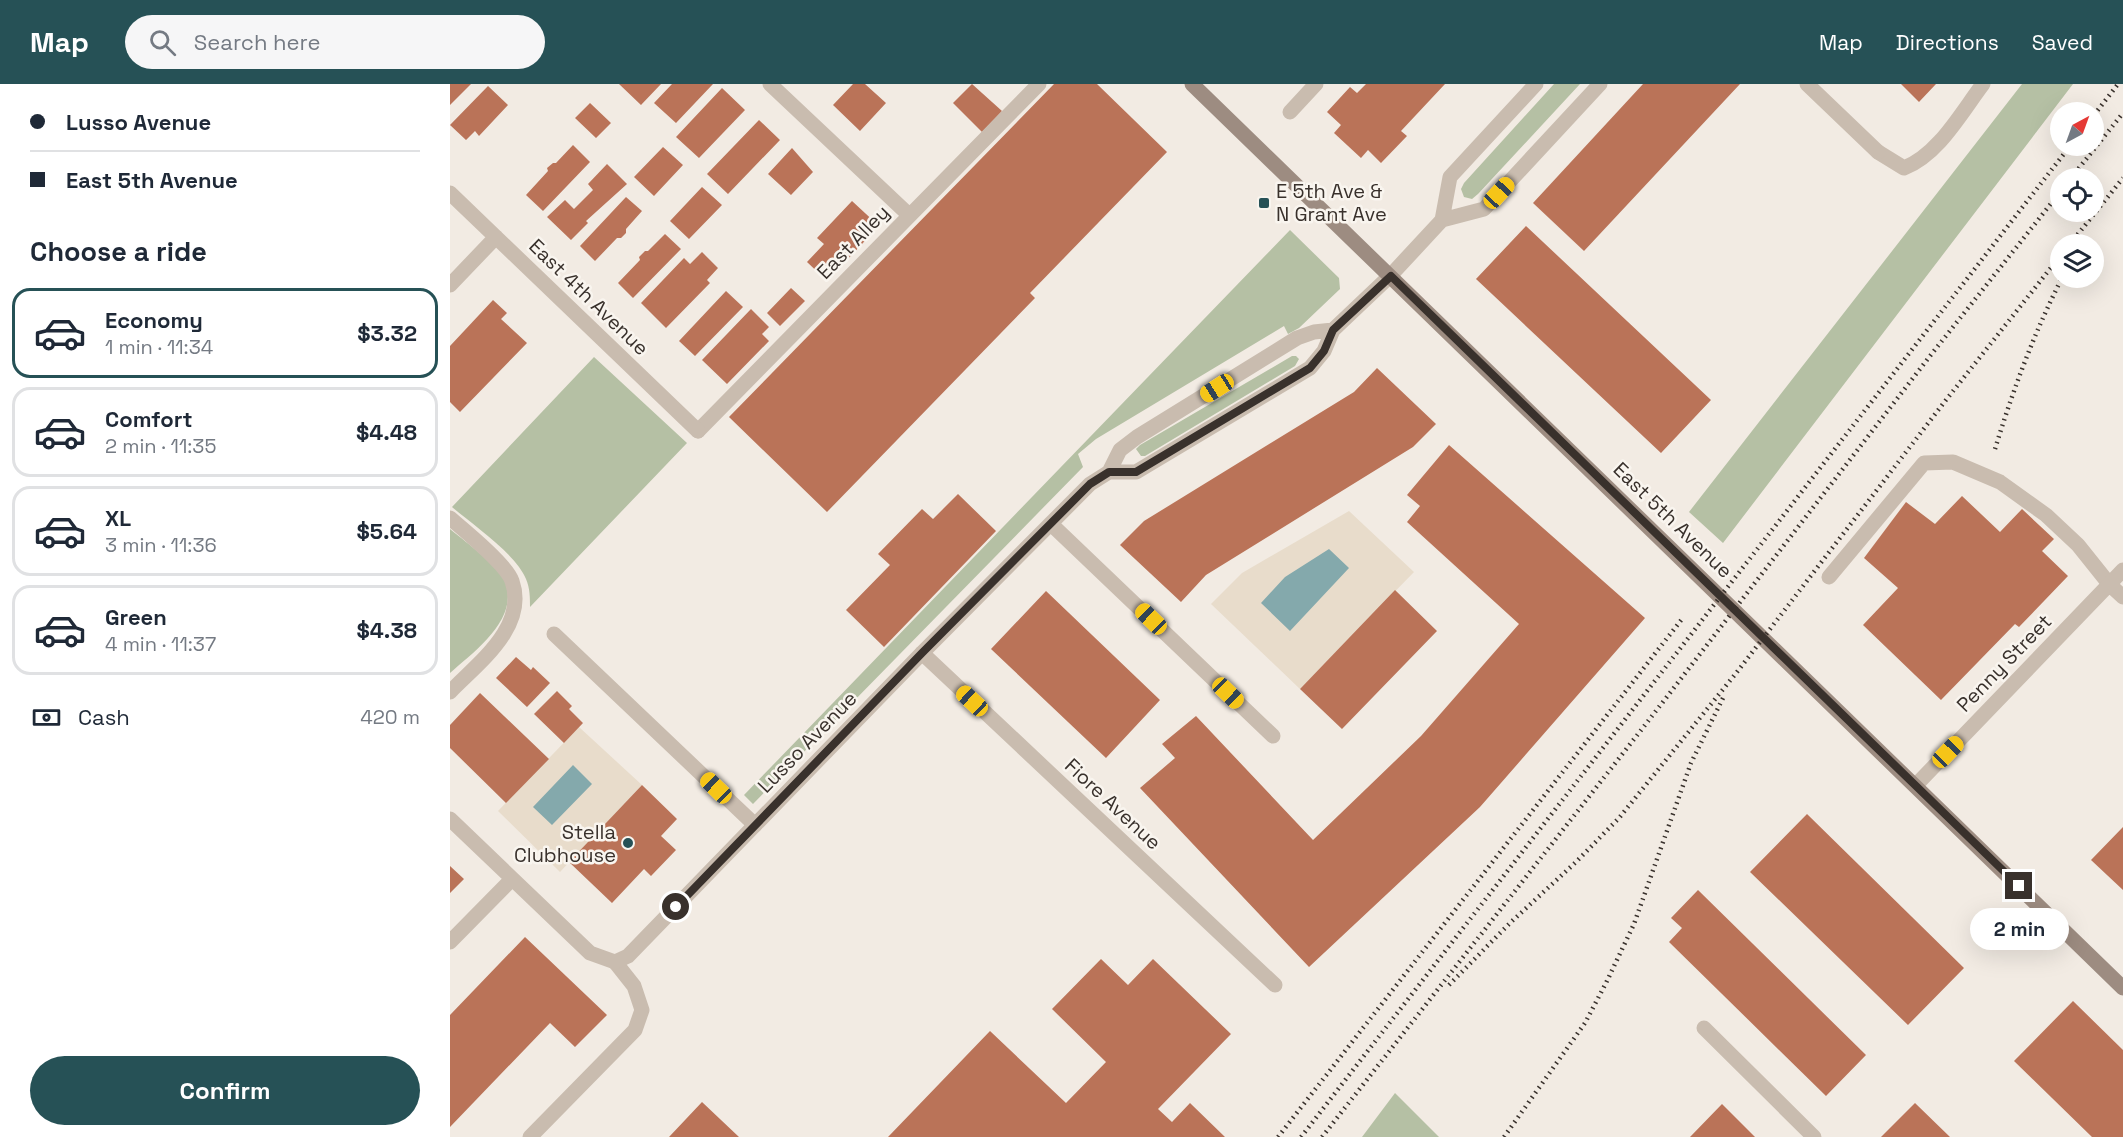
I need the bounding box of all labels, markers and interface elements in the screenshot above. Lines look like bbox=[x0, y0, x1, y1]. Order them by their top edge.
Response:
search box bbox=[125, 15, 545, 69]
text: Map bbox=[30, 24, 89, 60]
icon: search bbox=[146, 26, 179, 59]
text: Search here bbox=[194, 28, 321, 56]
text: Map bbox=[1819, 29, 1863, 56]
text: Directions bbox=[1896, 29, 1999, 56]
text: Saved bbox=[2032, 29, 2093, 56]
north arrow bbox=[2050, 102, 2104, 156]
map controls bbox=[2050, 102, 2104, 288]
text: Lusso Avenue bbox=[66, 108, 211, 136]
text: East 5th Avenue bbox=[66, 166, 238, 194]
button: locate bbox=[2050, 168, 2104, 222]
car bbox=[1480, 174, 1518, 212]
place label: E 5th Ave & N Grant Ave bbox=[1276, 178, 1387, 227]
marker: E 5th Ave & N Grant Ave bbox=[1257, 196, 1271, 210]
street label: East Alley bbox=[811, 199, 895, 285]
street label: East 4th Avenue bbox=[524, 233, 654, 361]
text: Choose a ride bbox=[30, 234, 207, 269]
button: layers bbox=[2050, 234, 2104, 288]
icon: car bbox=[33, 306, 87, 360]
text: Economy bbox=[105, 306, 203, 334]
text: $3.32 bbox=[357, 319, 417, 347]
text: 1 min · 11:34 bbox=[105, 334, 213, 360]
car bbox=[1197, 371, 1237, 405]
icon: car bbox=[33, 405, 87, 459]
text: Comfort bbox=[105, 405, 193, 433]
text: $4.48 bbox=[356, 418, 417, 446]
text: 2 min · 11:35 bbox=[105, 433, 216, 459]
street label: East 5th Avenue bbox=[1608, 456, 1738, 584]
icon: car bbox=[33, 504, 87, 558]
text: XL bbox=[105, 504, 131, 532]
text: $5.64 bbox=[357, 517, 417, 545]
text: 3 min · 11:36 bbox=[105, 532, 217, 558]
car bbox=[1132, 600, 1170, 638]
icon: car bbox=[33, 603, 87, 657]
text: Green bbox=[105, 603, 167, 631]
street label: Penny Street bbox=[1951, 609, 2057, 717]
text: $4.38 bbox=[357, 616, 417, 644]
text: 4 min · 11:37 bbox=[105, 631, 216, 657]
car bbox=[1209, 674, 1247, 712]
car bbox=[953, 682, 991, 720]
street label: Lusso Avenue bbox=[752, 685, 862, 799]
icon: cash bbox=[30, 701, 63, 734]
text: Cash bbox=[78, 703, 130, 731]
text: 420 m bbox=[360, 704, 420, 730]
car bbox=[1929, 733, 1967, 771]
street label: Fiore Avenue bbox=[1059, 753, 1167, 855]
car bbox=[697, 769, 735, 807]
place label: Stella Clubhouse bbox=[514, 819, 616, 868]
marker: Stella Clubhouse bbox=[621, 836, 635, 850]
route end bbox=[2005, 872, 2032, 899]
route start bbox=[662, 893, 689, 920]
callout: 2 min bbox=[1970, 907, 2068, 949]
text: 2 min bbox=[1994, 916, 2045, 942]
button: Confirm bbox=[30, 1056, 420, 1125]

